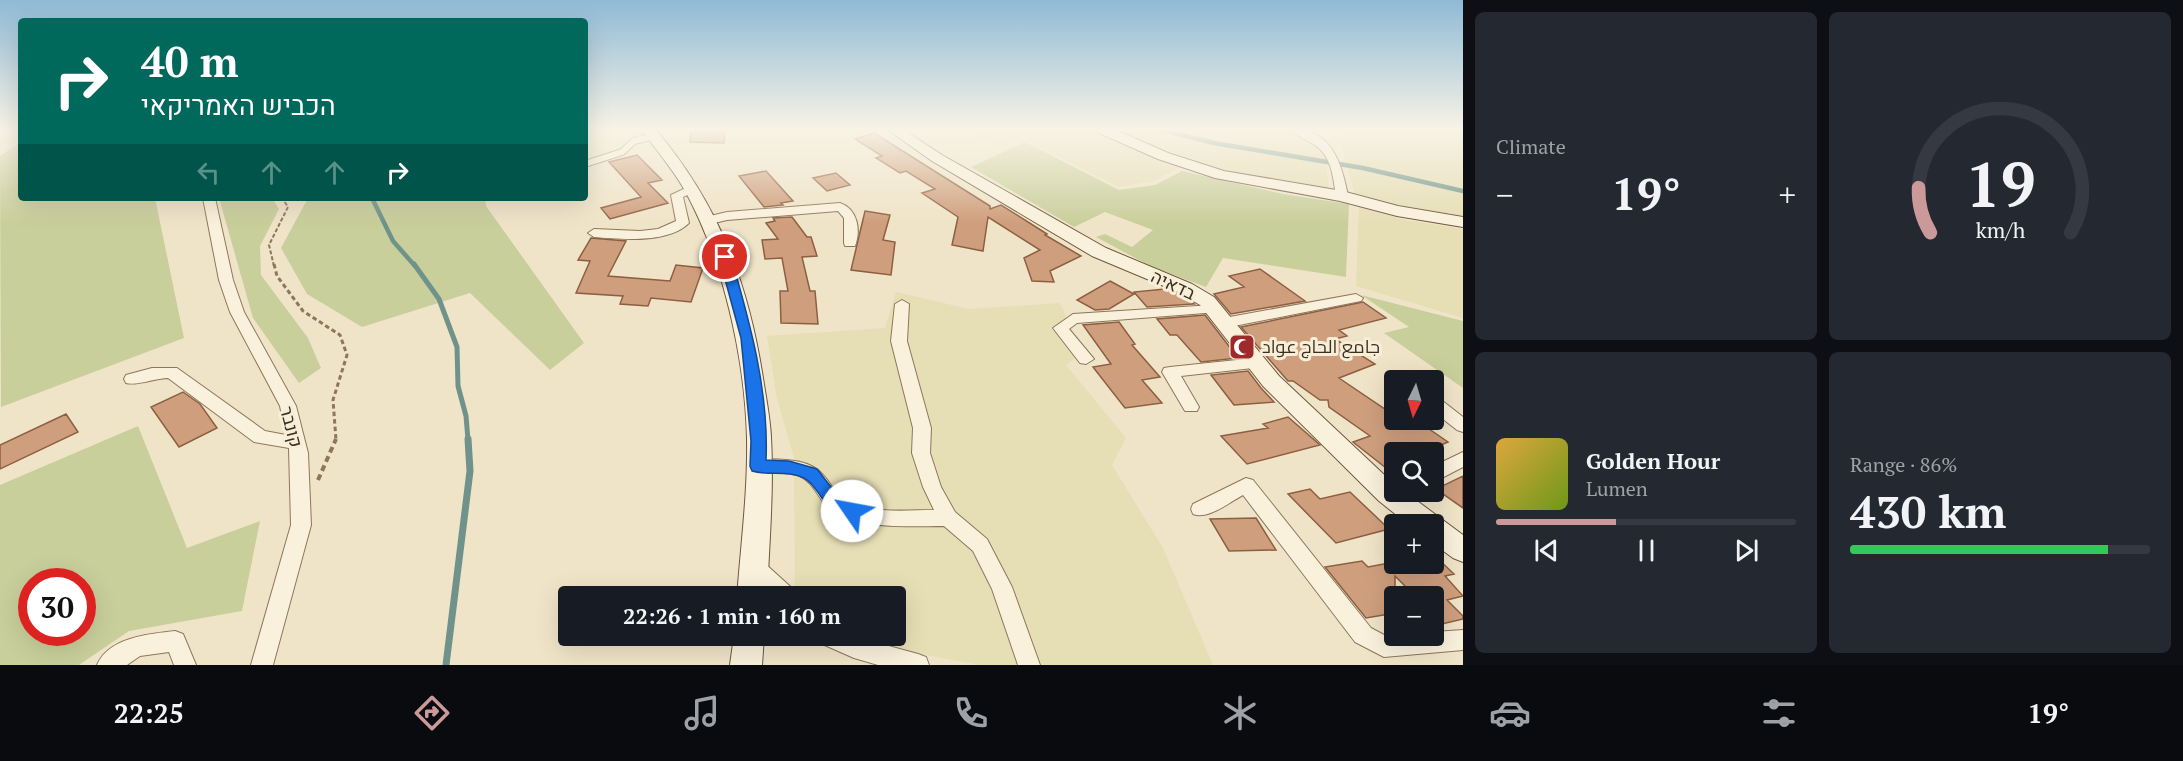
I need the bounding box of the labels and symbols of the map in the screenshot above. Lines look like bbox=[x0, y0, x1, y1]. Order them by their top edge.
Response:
pin bbox=[699, 231, 750, 282]
street label: בדאיה bbox=[1147, 263, 1200, 305]
mosque icon: جامع الحاج عواد bbox=[1227, 332, 1257, 362]
place label: جامع الحاج عواد bbox=[1262, 334, 1380, 359]
north arrow bbox=[1384, 370, 1444, 430]
street label: קונבר bbox=[275, 404, 309, 450]
position arrow bbox=[820, 479, 884, 543]
speed limit sign: 30 bbox=[18, 568, 96, 646]

